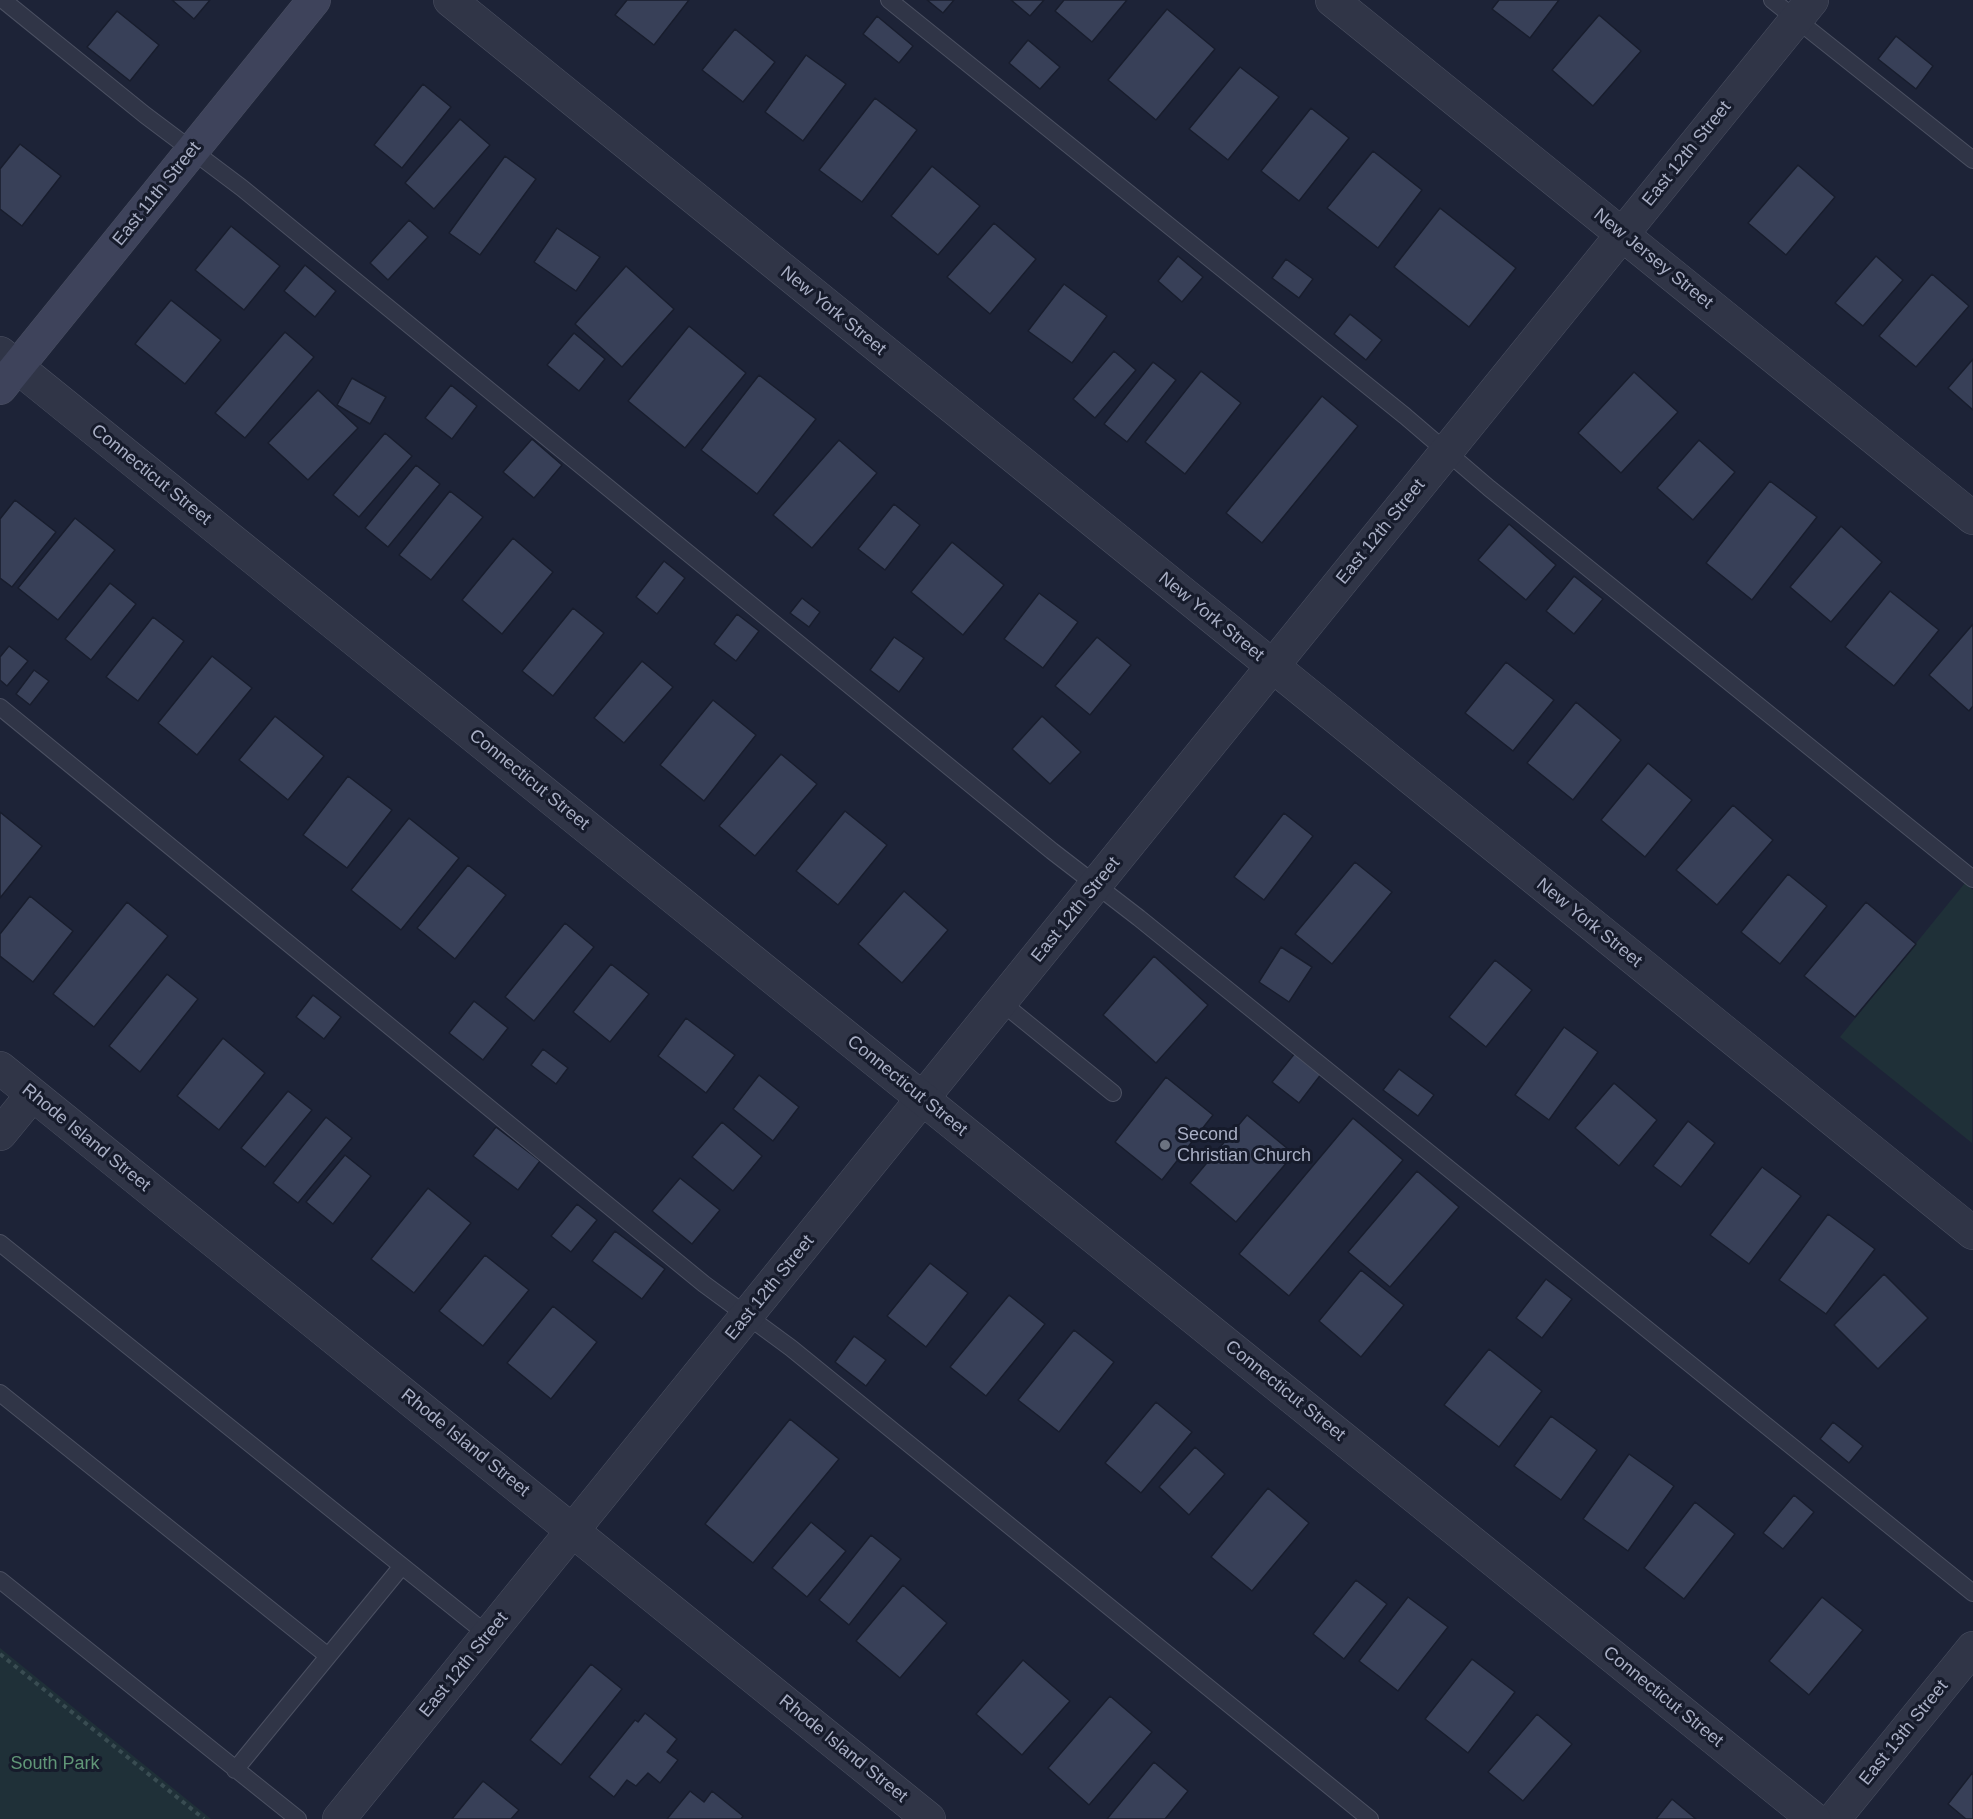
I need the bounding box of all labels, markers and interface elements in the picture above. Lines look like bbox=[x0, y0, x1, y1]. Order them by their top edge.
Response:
street label: East 12th Street bbox=[1638, 97, 1736, 211]
street label: East 11th Street bbox=[108, 138, 206, 250]
street label: New Jersey Street bbox=[1589, 204, 1717, 314]
street label: New York Street bbox=[776, 262, 890, 360]
street label: Connecticut Street bbox=[87, 420, 215, 530]
street label: East 12th Street bbox=[1332, 475, 1430, 589]
street label: New York Street bbox=[1154, 568, 1268, 666]
street label: Connecticut Street bbox=[465, 725, 593, 835]
street label: East 12th Street bbox=[1027, 853, 1125, 967]
street label: New York Street bbox=[1532, 874, 1646, 972]
street label: Connecticut Street bbox=[843, 1031, 971, 1141]
street label: Rhode Island Street bbox=[17, 1080, 155, 1196]
place label: Second Christian Church bbox=[1177, 1124, 1311, 1166]
marker: Second Christian Church bbox=[1158, 1138, 1172, 1152]
street label: East 12th Street bbox=[721, 1231, 819, 1345]
street label: Connecticut Street bbox=[1221, 1336, 1349, 1446]
street label: Rhode Island Street bbox=[396, 1385, 534, 1501]
street label: East 12th Street bbox=[415, 1608, 513, 1722]
street label: Connecticut Street bbox=[1599, 1642, 1727, 1752]
street label: East 13th Street bbox=[1855, 1676, 1953, 1790]
street label: Rhode Island Street bbox=[774, 1691, 912, 1807]
park label: South Park bbox=[10, 1753, 100, 1775]

